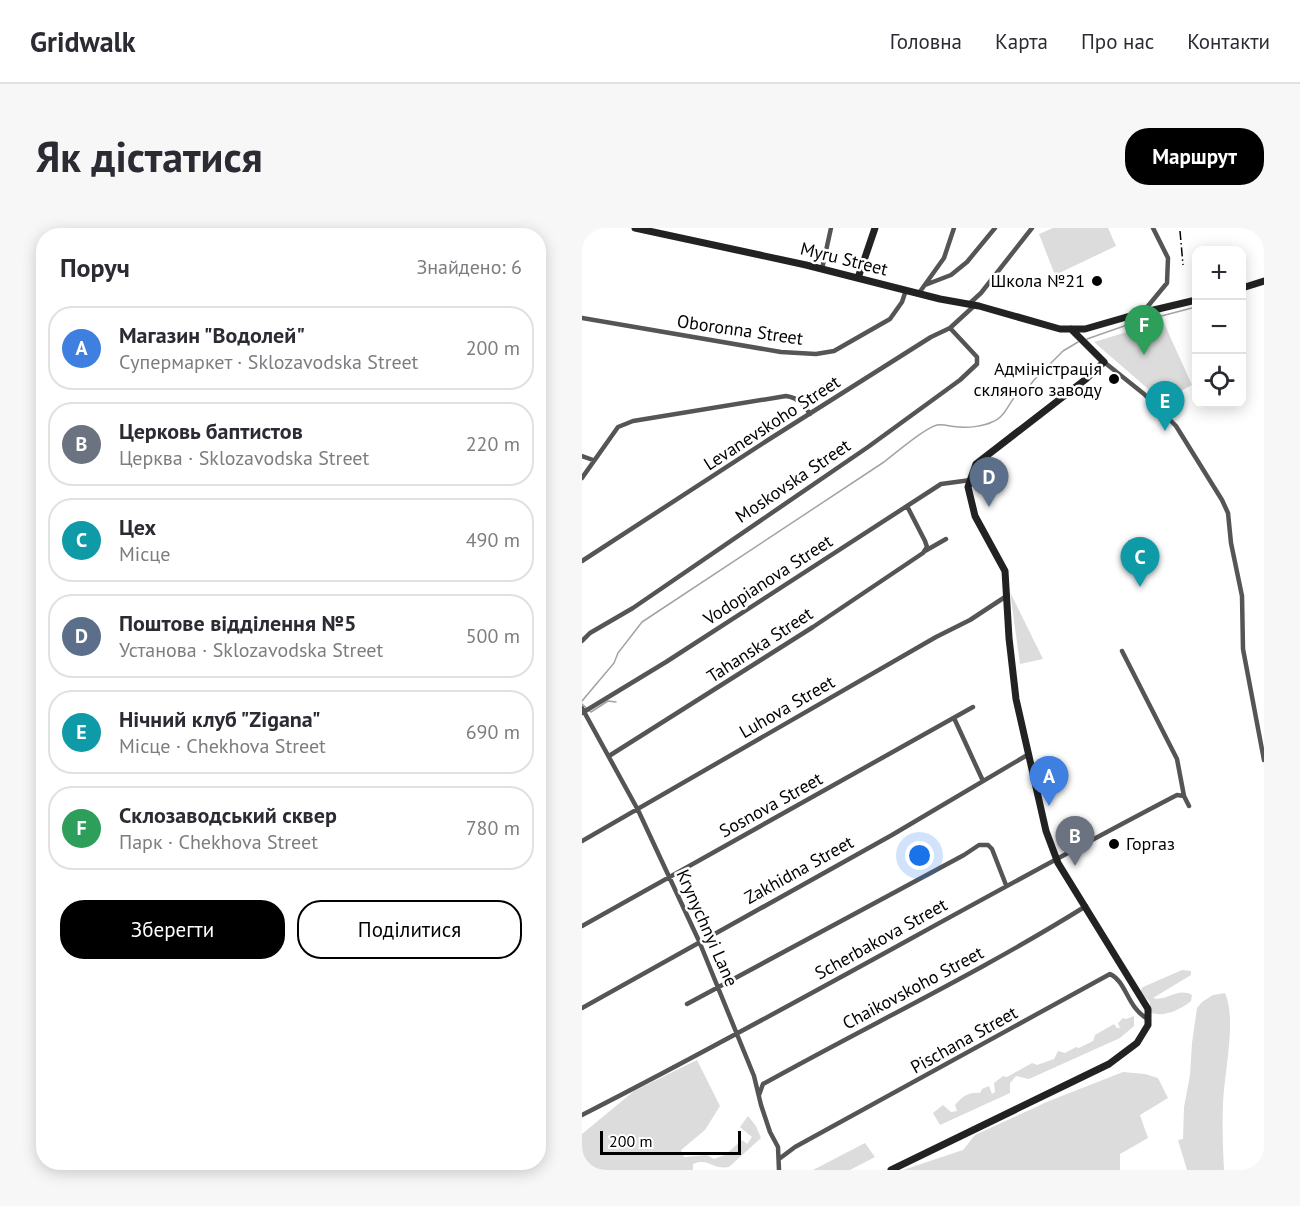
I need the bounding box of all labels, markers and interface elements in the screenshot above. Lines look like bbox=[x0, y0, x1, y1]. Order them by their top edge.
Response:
text: Gridwalk bbox=[30, 23, 136, 60]
text: Головна bbox=[890, 28, 962, 55]
text: Карта bbox=[995, 28, 1048, 55]
text: Про нас bbox=[1081, 28, 1154, 55]
text: Контакти bbox=[1187, 28, 1270, 55]
button: Маршрут bbox=[1125, 128, 1264, 185]
text: Як дістатися bbox=[36, 129, 263, 184]
street label: Myru Street bbox=[798, 237, 890, 280]
map controls bbox=[1192, 246, 1246, 408]
button: + bbox=[1192, 246, 1246, 300]
text: Поруч bbox=[60, 251, 130, 284]
text: Знайдено: 6 bbox=[416, 254, 522, 280]
place label: Школа №21 bbox=[990, 269, 1085, 292]
marker: Школа №21 bbox=[1090, 274, 1104, 288]
button: − bbox=[1192, 300, 1246, 354]
pin: F bbox=[1124, 306, 1164, 355]
street label: Oboronna Street bbox=[676, 309, 804, 350]
text: Магазин "Водолей" bbox=[119, 321, 305, 349]
text: A bbox=[75, 335, 88, 361]
text: 200 m bbox=[466, 335, 520, 361]
text: Супермаркет · Sklozavodska Street bbox=[119, 349, 418, 375]
button: locate bbox=[1192, 354, 1246, 408]
place label: Адміністрація скляного заводу bbox=[973, 357, 1103, 401]
street label: Levanevskoho Street bbox=[699, 370, 844, 475]
marker: Адміністрація скляного заводу bbox=[1107, 372, 1121, 386]
pin: E bbox=[1146, 382, 1184, 431]
text: Церковь баптистов bbox=[119, 417, 303, 445]
text: B bbox=[76, 431, 87, 457]
text: 220 m bbox=[466, 431, 520, 457]
street label: Moskovska Street bbox=[731, 434, 855, 528]
text: Церква · Sklozavodska Street bbox=[119, 445, 369, 471]
pin: D bbox=[970, 458, 1008, 507]
text: Цех bbox=[119, 513, 156, 541]
text: C bbox=[76, 527, 87, 553]
text: 490 m bbox=[466, 527, 520, 553]
street label: Vodopianova Street bbox=[698, 529, 837, 630]
pin: C bbox=[1120, 538, 1160, 587]
text: Місце bbox=[119, 541, 170, 567]
street label: Tahanska Street bbox=[702, 602, 817, 687]
text: Поштове відділення №5 bbox=[119, 609, 357, 637]
text: D bbox=[75, 623, 88, 649]
text: 500 m bbox=[466, 623, 520, 649]
text: Установа · Sklozavodska Street bbox=[119, 637, 383, 663]
street label: Luhova Street bbox=[735, 670, 839, 743]
text: Нічний клуб "Zigana" bbox=[119, 705, 321, 733]
text: E bbox=[76, 719, 87, 745]
text: 690 m bbox=[466, 719, 520, 745]
text: Місце · Chekhova Street bbox=[119, 733, 326, 759]
pin: A bbox=[1030, 756, 1068, 806]
street label: Sosnova Street bbox=[715, 767, 826, 842]
text: Склозаводський сквер bbox=[119, 801, 337, 829]
text: F bbox=[76, 815, 87, 841]
text: 780 m bbox=[466, 815, 520, 841]
pin: B bbox=[1056, 816, 1094, 866]
text: Парк · Chekhova Street bbox=[119, 829, 318, 855]
street label: Zakhidna Street bbox=[740, 830, 857, 909]
place label: Горгаз bbox=[1126, 832, 1175, 855]
marker: Горгаз bbox=[1107, 837, 1121, 851]
your location bbox=[905, 841, 934, 870]
street label: Krynychnyi Lane bbox=[671, 866, 744, 990]
street label: Scherbakova Street bbox=[811, 893, 951, 984]
button: Зберегти bbox=[60, 900, 285, 959]
button: Поділитися bbox=[297, 900, 522, 959]
street label: Chaikovskoho Street bbox=[838, 941, 987, 1034]
street label: Pischana Street bbox=[906, 1001, 1021, 1078]
scale bar bbox=[600, 1128, 741, 1156]
text: 200 m bbox=[609, 1131, 652, 1151]

